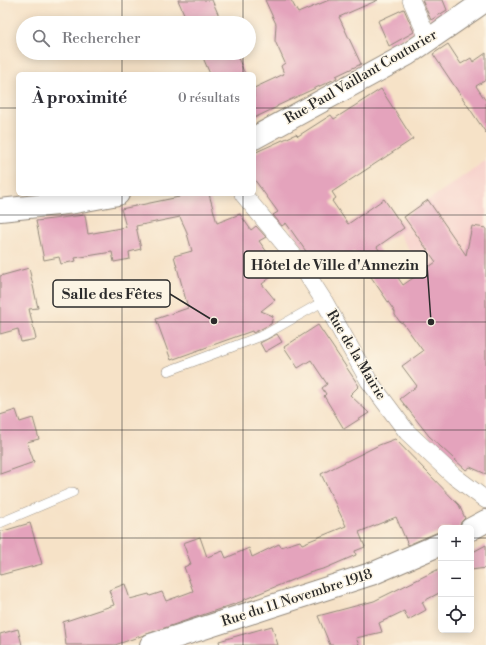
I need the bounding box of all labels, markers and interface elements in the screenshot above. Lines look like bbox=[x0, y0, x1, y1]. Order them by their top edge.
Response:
search box bbox=[16, 16, 256, 60]
street label: Rue Paul Vaillant Couturier bbox=[282, 26, 440, 128]
icon: search bbox=[30, 27, 52, 49]
text: Rechercher bbox=[62, 29, 141, 48]
text: À proximité bbox=[32, 87, 127, 109]
text: 0 résultats bbox=[178, 90, 240, 106]
callout: Hôtel de Ville d'Annezin bbox=[244, 251, 427, 278]
text: Hôtel de Ville d'Annezin bbox=[251, 256, 420, 275]
callout: Salle des Fêtes bbox=[53, 280, 170, 307]
text: Salle des Fêtes bbox=[62, 285, 162, 304]
street label: Rue de la Mairie bbox=[322, 307, 390, 403]
map controls bbox=[438, 525, 474, 633]
button: + bbox=[438, 525, 474, 561]
button: − bbox=[438, 561, 474, 597]
street label: Rue du 11 Novembre 1918 bbox=[219, 565, 375, 631]
button: locate bbox=[438, 597, 474, 633]

